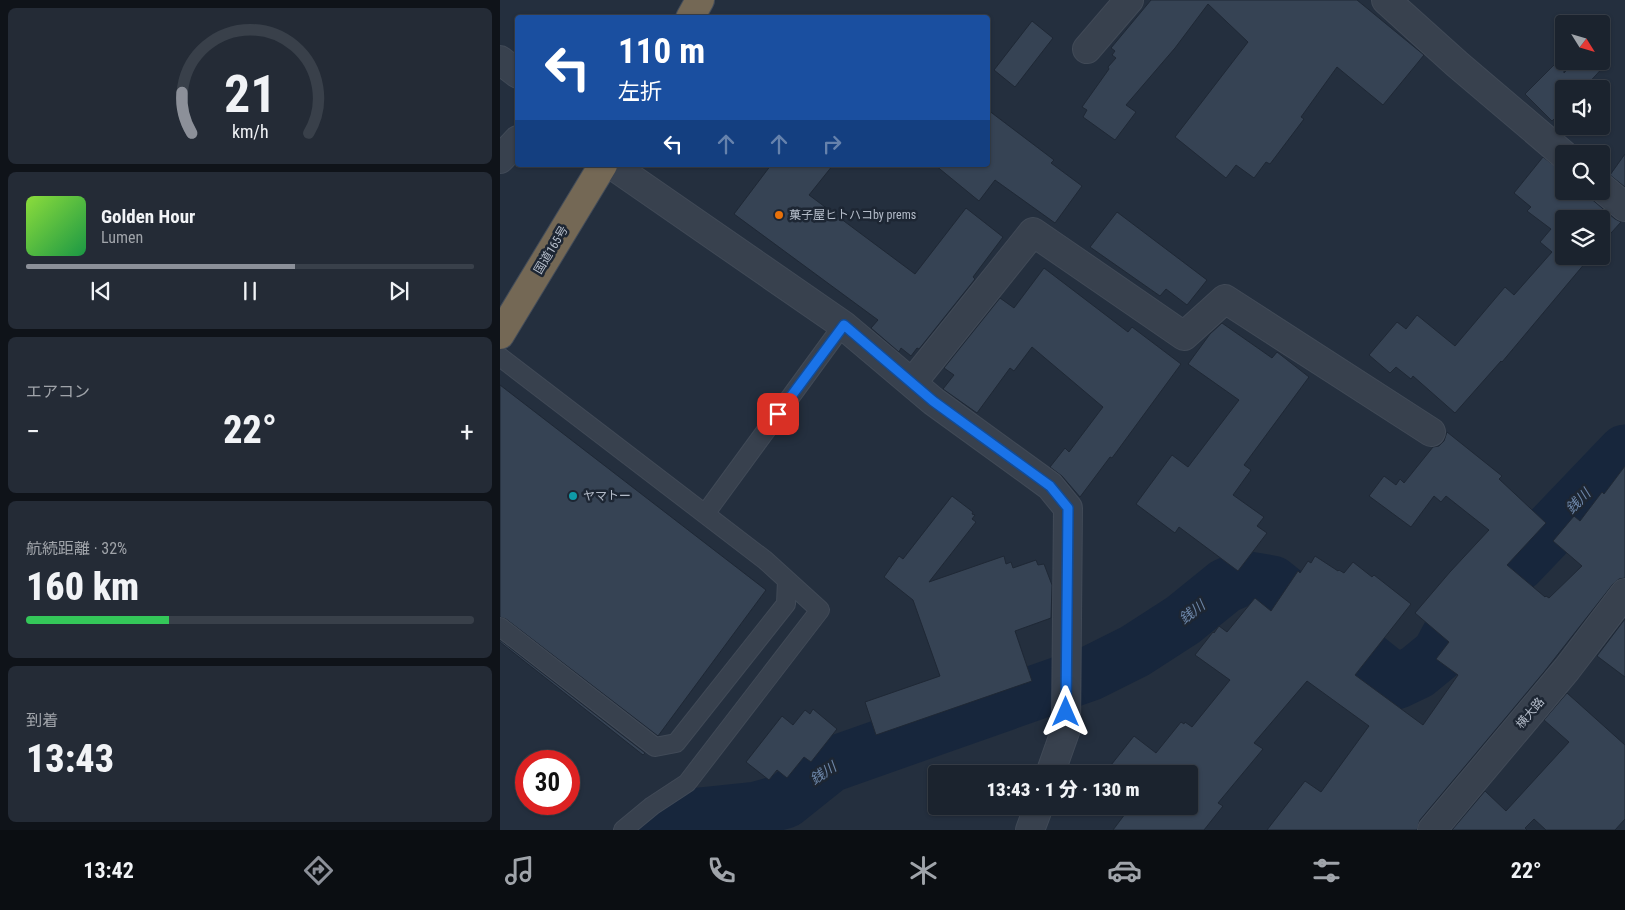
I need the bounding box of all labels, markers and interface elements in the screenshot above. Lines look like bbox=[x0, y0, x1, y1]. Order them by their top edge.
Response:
north arrow bbox=[1555, 15, 1610, 70]
map controls bbox=[1555, 15, 1610, 265]
text: 110 m bbox=[618, 31, 705, 72]
icon: left bbox=[535, 35, 600, 100]
text: 21 bbox=[224, 64, 276, 125]
text: 左折 bbox=[618, 79, 662, 104]
button: sound bbox=[1555, 80, 1610, 135]
text: km/h bbox=[232, 121, 268, 142]
icon: left bbox=[659, 130, 687, 158]
icon: ahead bbox=[712, 130, 740, 158]
icon: ahead bbox=[765, 130, 793, 158]
icon: right bbox=[818, 130, 846, 158]
button: search bbox=[1555, 145, 1610, 200]
text: Golden Hour bbox=[101, 205, 195, 228]
place label: 菓子屋ヒトハコby prems bbox=[789, 208, 916, 222]
marker: 菓子屋ヒトハコby prems bbox=[773, 209, 785, 221]
button: layers bbox=[1555, 210, 1610, 265]
street label: 国道165号 bbox=[531, 223, 571, 277]
text: Lumen bbox=[101, 228, 143, 247]
icon: previous bbox=[87, 277, 115, 305]
icon: pause bbox=[236, 277, 264, 305]
icon: next bbox=[385, 277, 413, 305]
text: エアコン bbox=[26, 382, 90, 401]
pin bbox=[757, 393, 799, 435]
icon: arrive bbox=[764, 400, 792, 428]
text: 22° bbox=[223, 408, 277, 452]
text: − bbox=[26, 415, 40, 448]
text: + bbox=[460, 415, 474, 448]
water label: 銭川 bbox=[1563, 484, 1595, 517]
place label: ヤマトー bbox=[583, 489, 631, 503]
marker: ヤマトー bbox=[567, 490, 579, 502]
text: 航続距離 · 32% bbox=[26, 539, 127, 558]
text: 160 km bbox=[26, 565, 139, 609]
water label: 銭川 bbox=[1176, 596, 1210, 627]
position arrow bbox=[1039, 685, 1091, 737]
street label: 横大路 bbox=[1513, 695, 1547, 731]
text: 到着 bbox=[26, 711, 58, 730]
text: 13:43 bbox=[26, 737, 114, 781]
speed limit sign: 30 bbox=[515, 750, 580, 815]
water label: 銭川 bbox=[807, 757, 841, 787]
text: 13:43 · 1 分 · 130 m bbox=[986, 778, 1140, 801]
icon: directions bbox=[301, 853, 336, 888]
icon: music bbox=[502, 853, 537, 888]
icon: phone bbox=[704, 853, 739, 888]
icon: climate bbox=[906, 853, 941, 888]
icon: car bbox=[1107, 853, 1142, 888]
icon: filters bbox=[1309, 853, 1344, 888]
text: 13:42 bbox=[83, 858, 134, 883]
text: 22° bbox=[1511, 858, 1542, 883]

